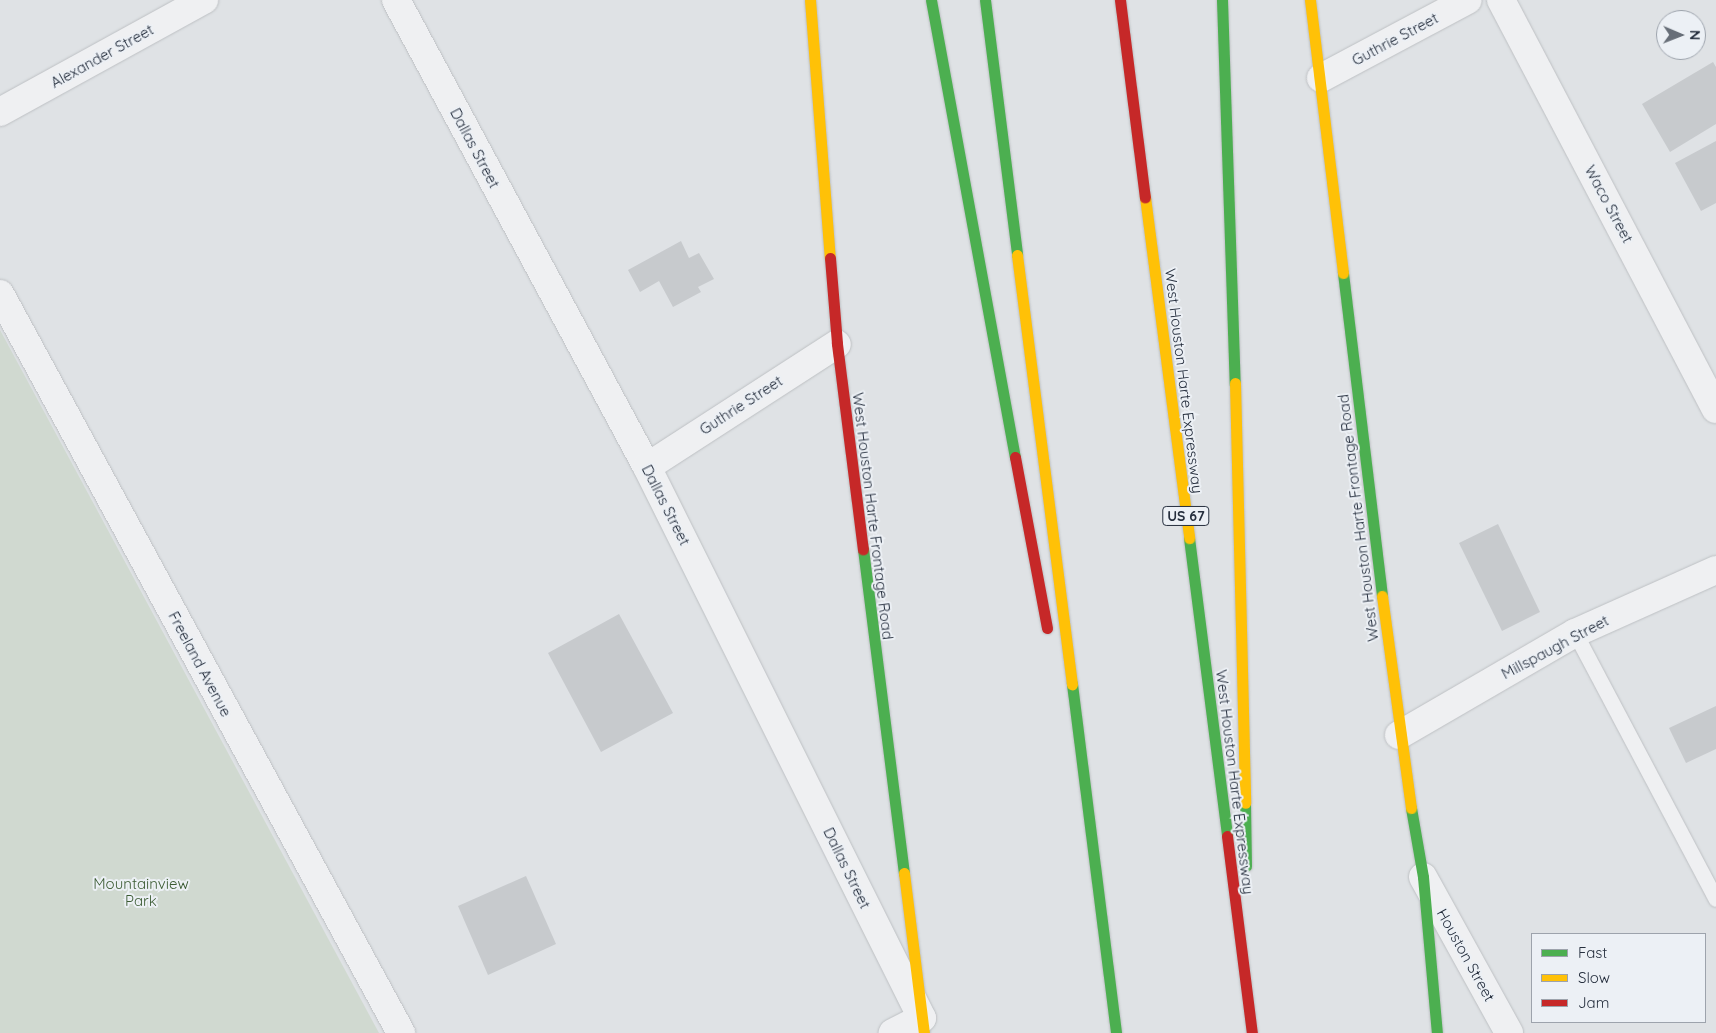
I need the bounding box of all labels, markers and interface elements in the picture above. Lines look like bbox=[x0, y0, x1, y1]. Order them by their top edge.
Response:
street label: Guthrie Street bbox=[1349, 9, 1441, 69]
north arrow bbox=[1656, 10, 1706, 60]
street label: Alexander Street bbox=[47, 20, 157, 92]
text: N bbox=[1686, 30, 1704, 41]
street label: Dallas Street bbox=[446, 105, 504, 191]
street label: Waco Street bbox=[1581, 162, 1637, 246]
street label: West Houston Harte Expressway bbox=[1161, 268, 1207, 494]
street label: Guthrie Street bbox=[696, 372, 786, 438]
street label: West Houston Harte Frontage Road bbox=[849, 391, 897, 641]
street label: West Houston Harte Frontage Road bbox=[1334, 393, 1382, 643]
street label: Dallas Street bbox=[638, 462, 694, 548]
road number: US 67 bbox=[1162, 504, 1210, 528]
street label: Freeland Avenue bbox=[165, 608, 235, 720]
street label: Millspaugh Street bbox=[1498, 611, 1612, 683]
street label: West Houston Harte Expressway bbox=[1212, 669, 1258, 895]
street label: Dallas Street bbox=[820, 825, 874, 911]
park label: Mountainview Park bbox=[93, 874, 189, 909]
street label: Houston Street bbox=[1433, 905, 1499, 1005]
legend bbox=[1531, 933, 1706, 1023]
text: Fast bbox=[1578, 943, 1607, 962]
text: Slow bbox=[1578, 968, 1610, 987]
text: Jam bbox=[1578, 993, 1609, 1012]

